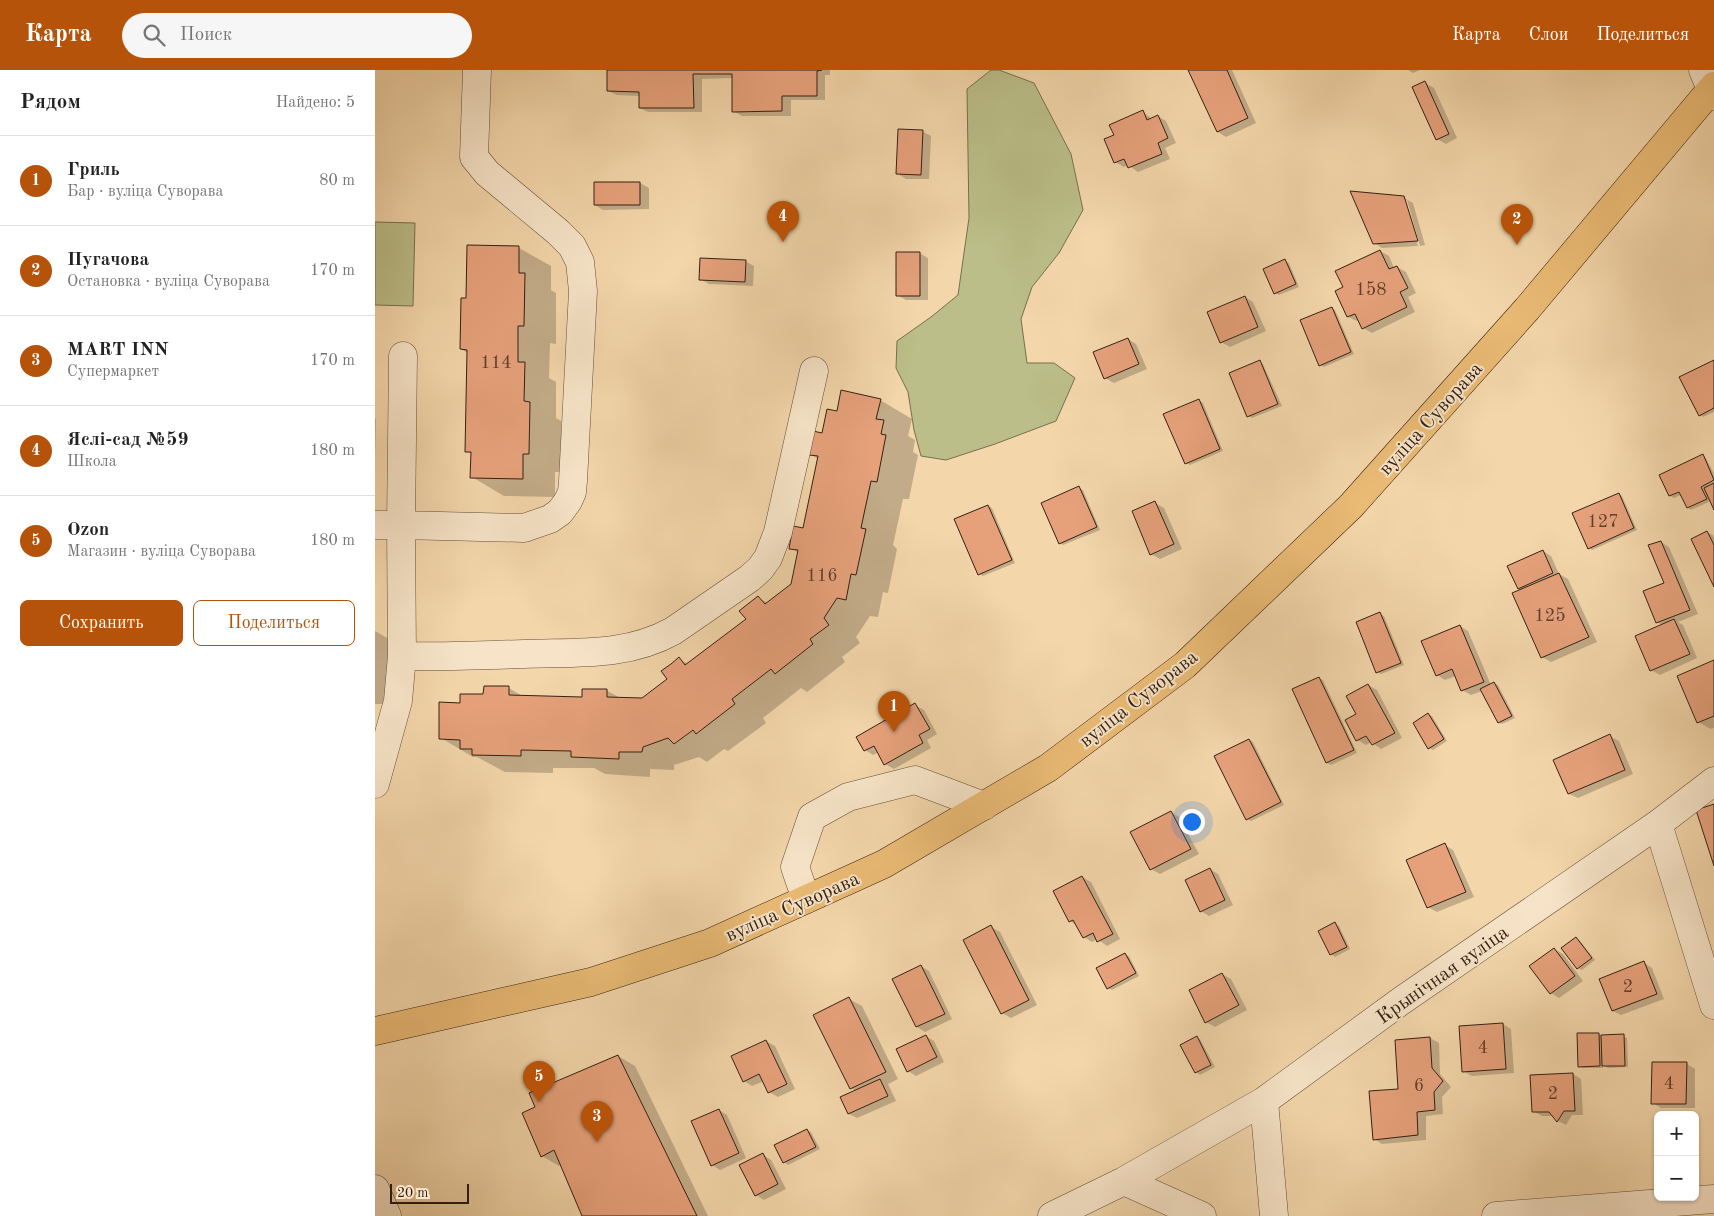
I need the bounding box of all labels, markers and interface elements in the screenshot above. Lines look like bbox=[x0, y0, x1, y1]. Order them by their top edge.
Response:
search box bbox=[122, 13, 472, 58]
icon: search bbox=[140, 21, 168, 49]
text: Карта bbox=[25, 23, 92, 47]
text: Поиск bbox=[180, 26, 232, 45]
text: Карта bbox=[1452, 26, 1501, 44]
text: Слои bbox=[1529, 26, 1568, 44]
text: Поделиться bbox=[1596, 26, 1689, 44]
text: Рядом bbox=[20, 92, 81, 113]
text: Найдено: 5 bbox=[276, 95, 355, 111]
text: Гриль bbox=[67, 161, 120, 180]
text: 1 bbox=[31, 173, 41, 189]
text: 80 m bbox=[319, 173, 355, 189]
text: Бар · вуліца Суворава bbox=[67, 184, 223, 200]
pin: 4 bbox=[767, 201, 799, 242]
pin: 2 bbox=[1501, 204, 1533, 245]
text: Пугачова bbox=[67, 251, 149, 270]
text: 2 bbox=[31, 263, 41, 279]
text: 170 m bbox=[310, 263, 355, 279]
text: Остановка · вуліца Суворава bbox=[67, 274, 270, 290]
house number: 158 bbox=[1355, 281, 1387, 299]
text: MART INN bbox=[67, 341, 168, 360]
text: 3 bbox=[31, 353, 41, 369]
text: 170 m bbox=[310, 353, 355, 369]
house number: 114 bbox=[480, 354, 512, 372]
street label: вуліца Суворава bbox=[1376, 359, 1487, 480]
text: Супермаркет bbox=[67, 364, 159, 380]
text: Яслі-сад №59 bbox=[67, 431, 188, 450]
text: 4 bbox=[31, 443, 41, 459]
text: 180 m bbox=[310, 443, 355, 459]
text: Школа bbox=[67, 454, 117, 470]
house number: 127 bbox=[1587, 513, 1619, 531]
text: Ozon bbox=[67, 521, 109, 540]
text: 5 bbox=[31, 533, 41, 549]
text: 180 m bbox=[310, 533, 355, 549]
text: Магазин · вуліца Суворава bbox=[67, 544, 256, 560]
house number: 116 bbox=[806, 567, 838, 585]
button: Сохранить bbox=[20, 600, 183, 646]
button: Поделиться bbox=[193, 600, 355, 646]
house number: 125 bbox=[1534, 607, 1566, 625]
street label: вуліца Суворава bbox=[1076, 647, 1202, 752]
pin: 1 bbox=[878, 691, 910, 732]
your location bbox=[1179, 809, 1205, 835]
street label: вуліца Суворава bbox=[723, 869, 863, 946]
street label: Крынічная вуліца bbox=[1374, 923, 1513, 1028]
house number: 2 bbox=[1623, 978, 1633, 996]
house number: 4 bbox=[1478, 1039, 1488, 1057]
pin: 5 bbox=[523, 1061, 555, 1102]
house number: 4 bbox=[1664, 1075, 1674, 1093]
house number: 6 bbox=[1414, 1077, 1424, 1095]
house number: 2 bbox=[1548, 1085, 1558, 1103]
pin: 3 bbox=[581, 1101, 613, 1142]
map controls bbox=[1654, 1111, 1699, 1201]
button: + bbox=[1654, 1111, 1699, 1156]
button: − bbox=[1654, 1156, 1699, 1201]
scale bar bbox=[390, 1181, 469, 1204]
text: 20 m bbox=[397, 1186, 428, 1200]

